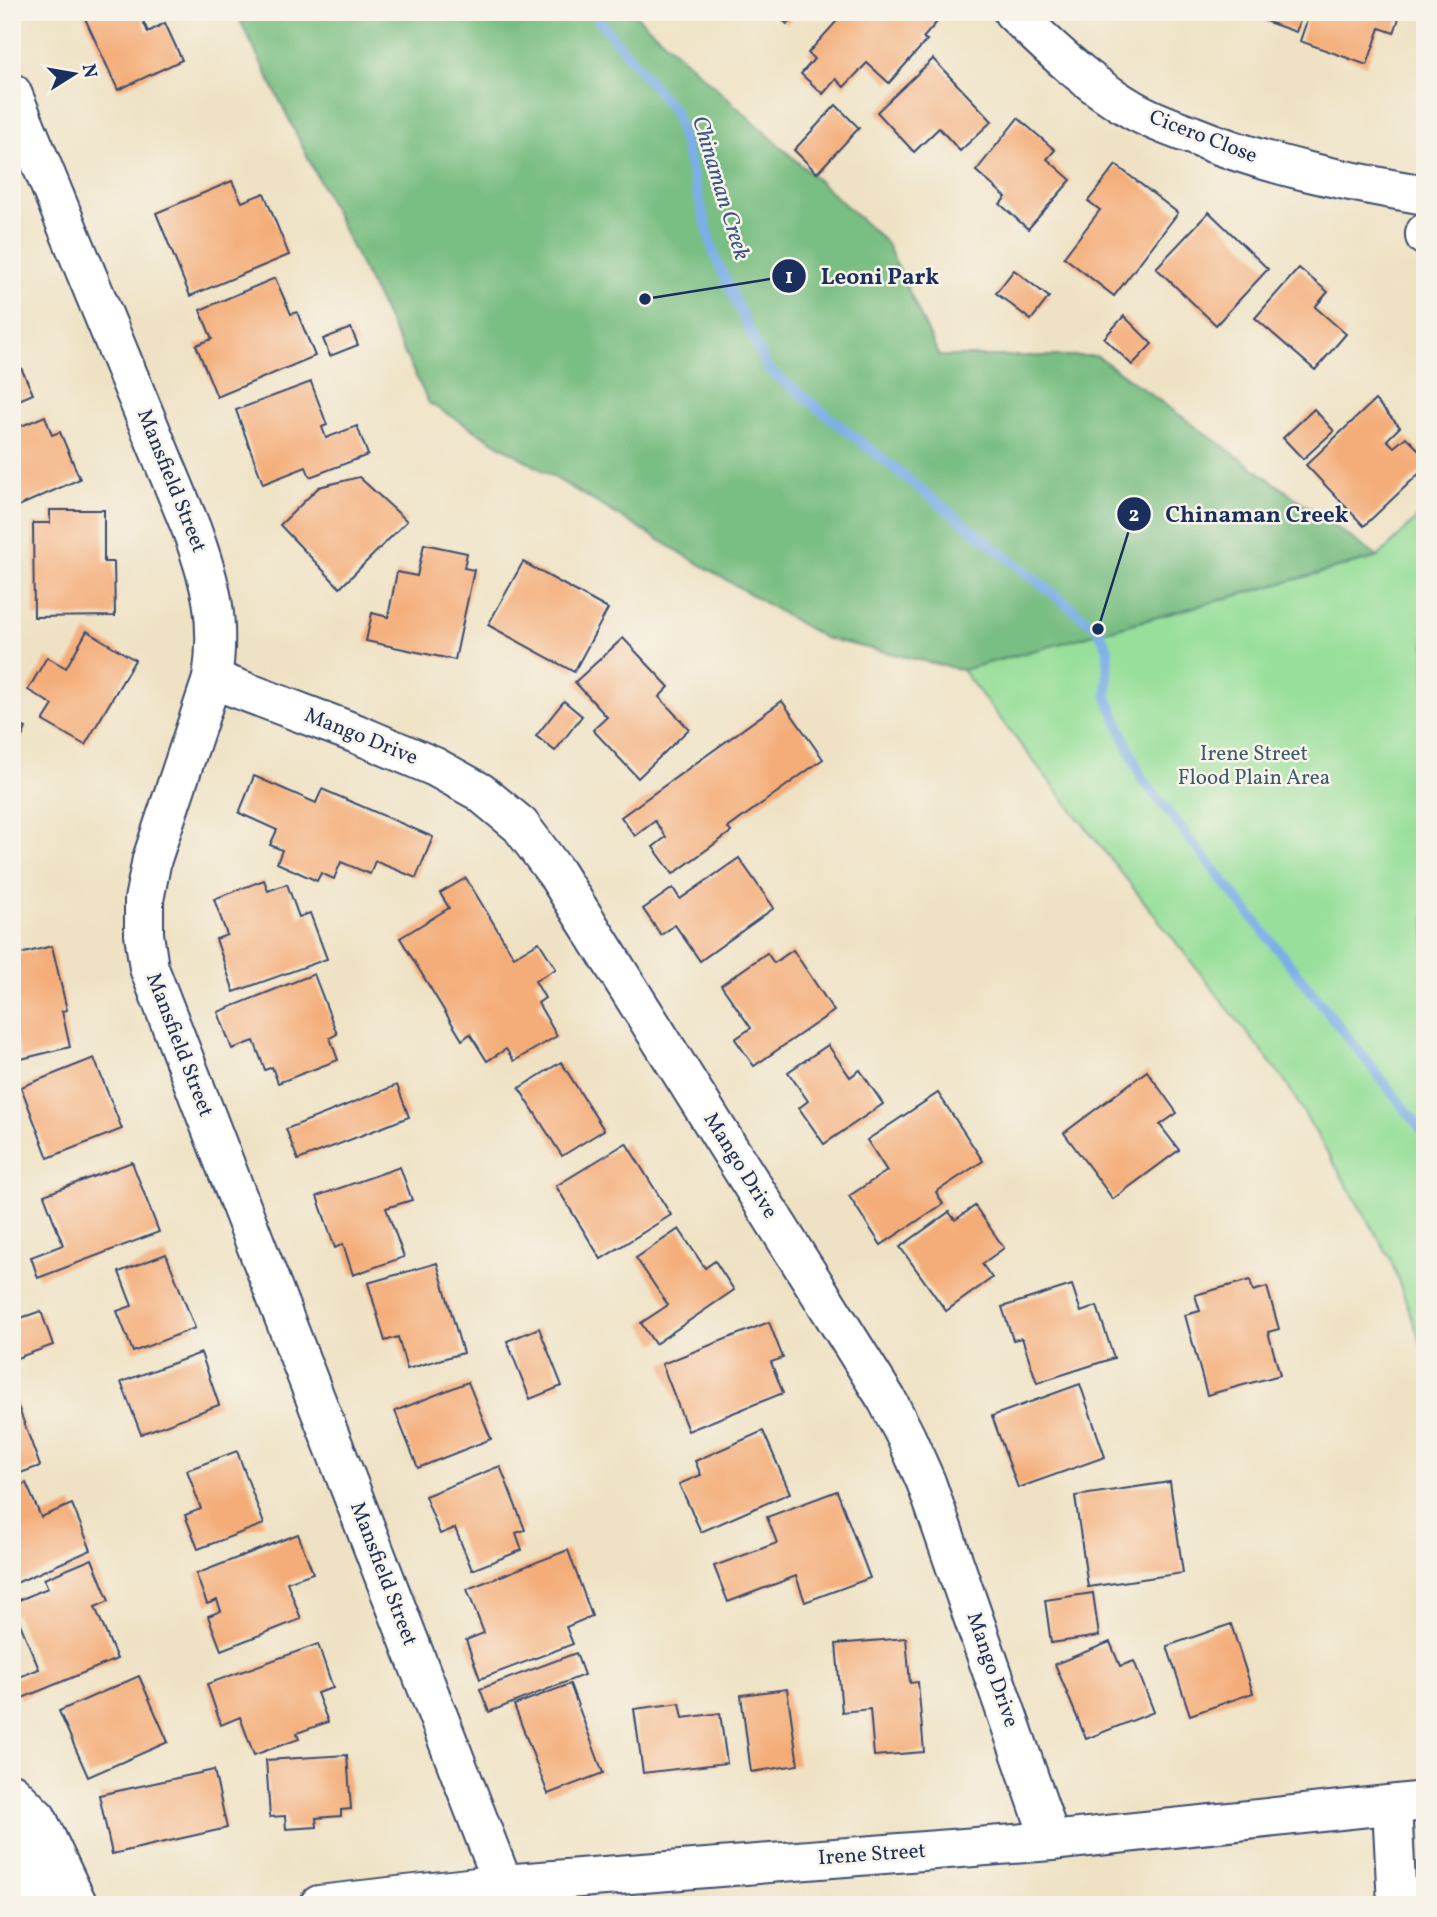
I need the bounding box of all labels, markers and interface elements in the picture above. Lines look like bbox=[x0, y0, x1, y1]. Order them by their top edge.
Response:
north arrow bbox=[38, 38, 108, 108]
text: N bbox=[75, 62, 103, 81]
street label: Cicero Close bbox=[1145, 103, 1261, 171]
water label: Chinaman Creek bbox=[683, 112, 757, 264]
callout: Leoni Park bbox=[772, 254, 953, 298]
text: Leoni Park bbox=[821, 262, 939, 294]
text: 1 bbox=[785, 263, 793, 292]
street label: Mansfield Street bbox=[129, 405, 213, 557]
callout: Chinaman Creek bbox=[1116, 492, 1362, 536]
text: Chinaman Creek bbox=[1165, 500, 1349, 532]
text: 2 bbox=[1129, 501, 1139, 530]
street label: Mango Drive bbox=[300, 701, 422, 773]
park label: Irene Street Flood Plain Area bbox=[1178, 740, 1330, 793]
street label: Mansfield Street bbox=[138, 969, 220, 1121]
street label: Mango Drive bbox=[696, 1107, 784, 1225]
street label: Mansfield Street bbox=[342, 1498, 424, 1650]
street label: Mango Drive bbox=[959, 1609, 1025, 1731]
street label: Irene Street bbox=[817, 1837, 927, 1873]

